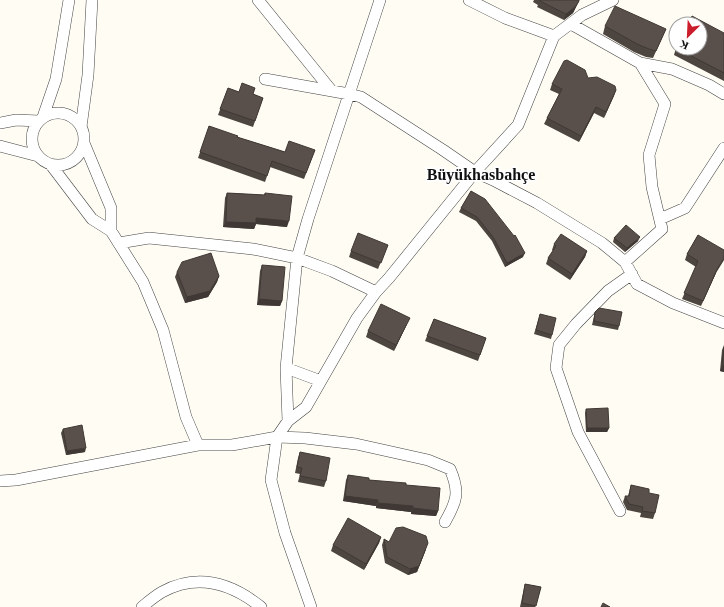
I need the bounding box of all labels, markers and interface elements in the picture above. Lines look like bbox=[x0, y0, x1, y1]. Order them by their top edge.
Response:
north arrow bbox=[668, 16, 708, 56]
text: K bbox=[677, 38, 690, 52]
district label: Büyükhasbahçe bbox=[427, 166, 535, 184]

